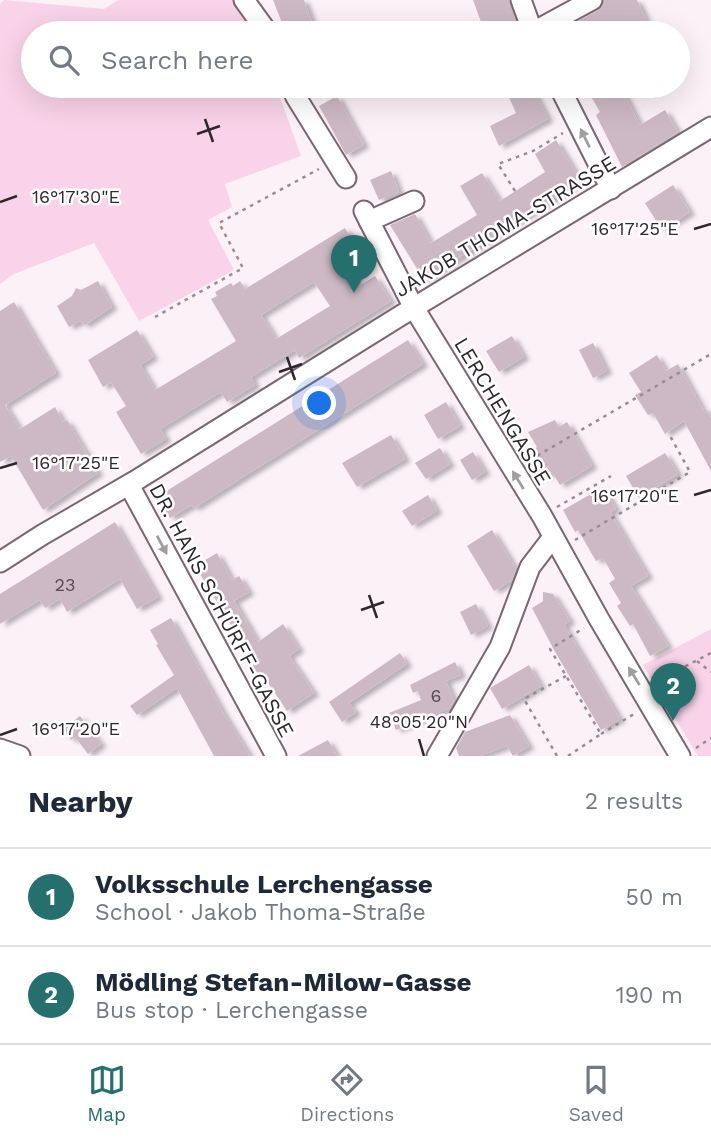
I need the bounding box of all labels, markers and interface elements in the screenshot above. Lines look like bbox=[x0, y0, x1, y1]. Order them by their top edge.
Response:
search box bbox=[21, 21, 690, 98]
icon: search bbox=[45, 41, 83, 79]
text: Search here bbox=[101, 45, 253, 75]
one-way arrow bbox=[579, 128, 591, 148]
street label: JAKOB THOMA-STRASSE bbox=[390, 150, 620, 302]
text: 16°17'30"E bbox=[32, 186, 120, 207]
text: 16°17'25"E bbox=[591, 218, 679, 239]
pin: 1 bbox=[331, 235, 377, 293]
street label: LERCHENGASSE bbox=[449, 333, 557, 489]
your location bbox=[302, 386, 336, 420]
text: 16°17'25"E bbox=[32, 452, 120, 473]
one-way arrow bbox=[511, 471, 525, 489]
street label: DR. HANS SCHÜRFF-GASSE bbox=[144, 479, 300, 741]
text: 16°17'20"E bbox=[591, 485, 679, 506]
one-way arrow bbox=[156, 535, 167, 555]
house number: 23 bbox=[55, 574, 76, 595]
pin: 2 bbox=[650, 663, 696, 721]
one-way arrow bbox=[627, 666, 640, 685]
house number: 6 bbox=[431, 685, 441, 706]
text: 48°05'20"N bbox=[370, 711, 468, 732]
text: 16°17'20"E bbox=[32, 718, 120, 739]
text: Nearby bbox=[28, 784, 133, 819]
text: 2 results bbox=[585, 788, 683, 815]
text: Volksschule Lerchengasse bbox=[95, 869, 433, 899]
text: 1 bbox=[46, 884, 56, 911]
text: 50 m bbox=[626, 884, 683, 911]
text: School · Jakob Thoma-Straße bbox=[95, 899, 426, 926]
text: Mödling Stefan-Milow-Gasse bbox=[95, 967, 472, 997]
text: 2 bbox=[44, 982, 58, 1009]
text: 190 m bbox=[616, 982, 683, 1009]
text: Bus stop · Lerchengasse bbox=[95, 997, 368, 1024]
tab: Map bbox=[87, 1061, 126, 1126]
tab: Directions bbox=[300, 1061, 394, 1126]
tab: Saved bbox=[569, 1061, 624, 1126]

